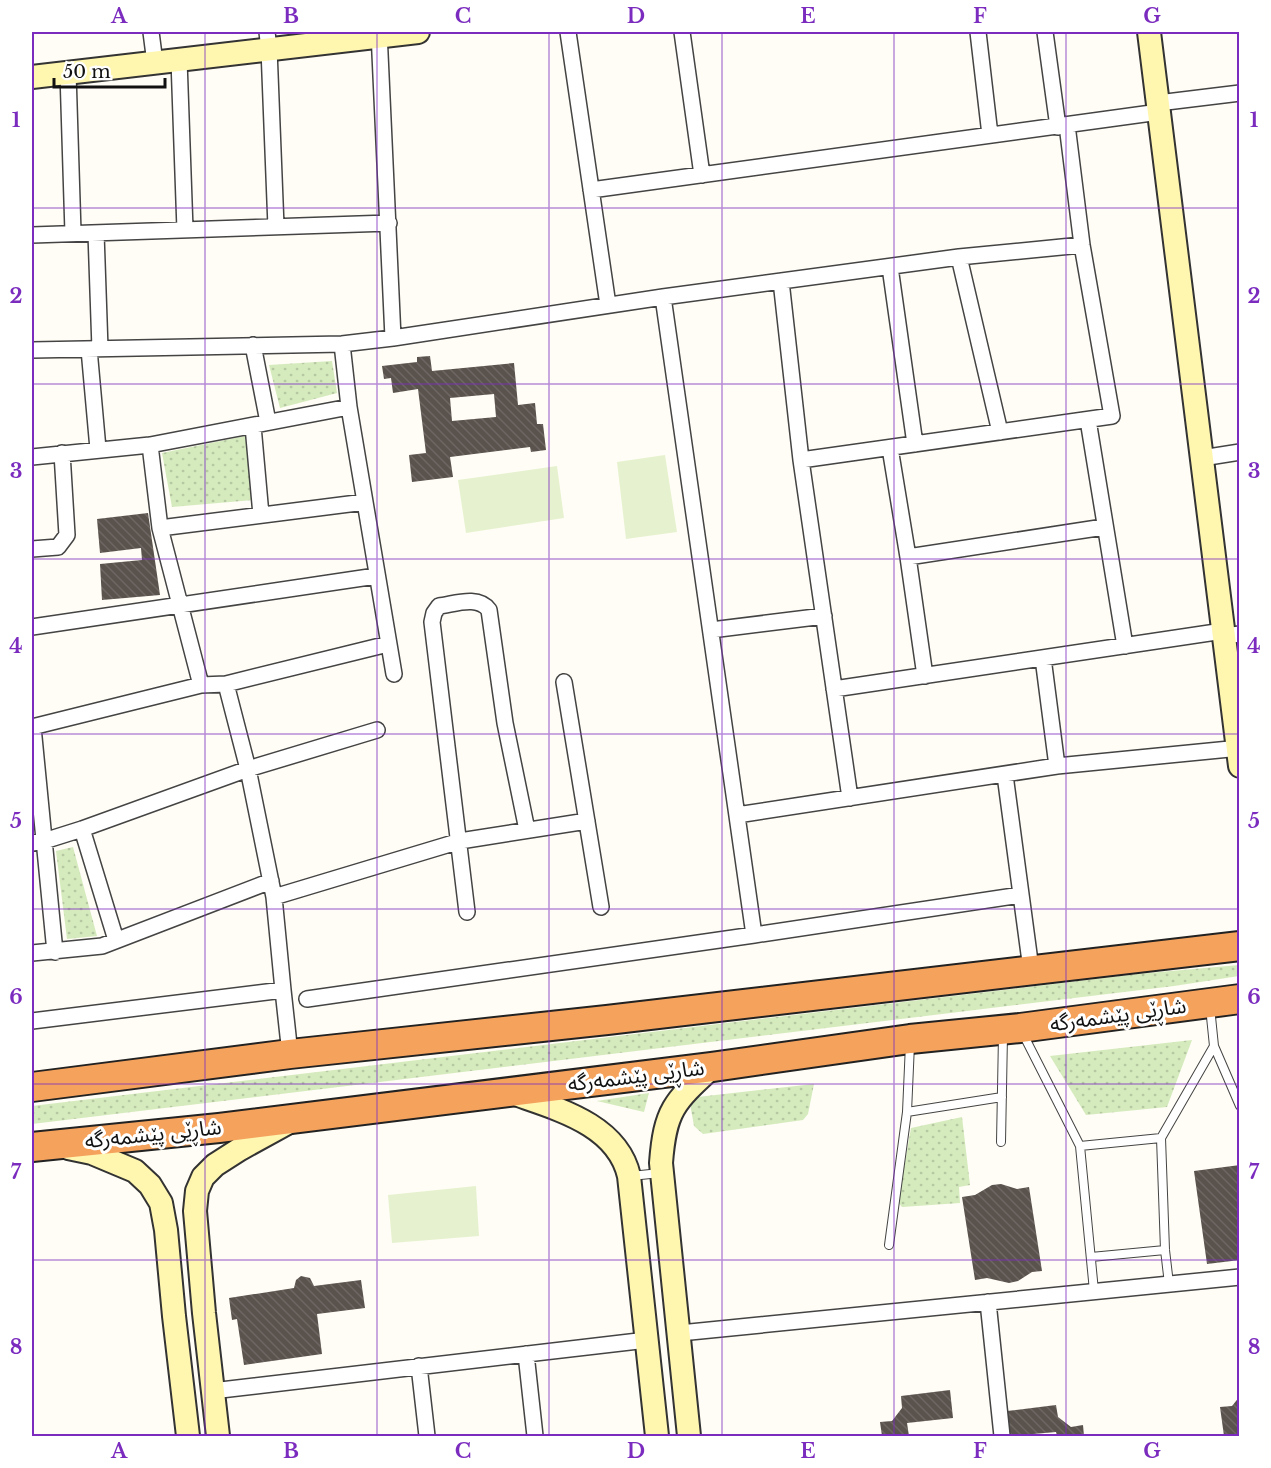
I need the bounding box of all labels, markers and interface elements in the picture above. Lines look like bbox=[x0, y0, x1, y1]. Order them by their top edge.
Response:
text: A bbox=[110, 4, 128, 28]
text: B bbox=[283, 4, 299, 28]
text: C bbox=[455, 4, 471, 28]
text: D bbox=[627, 4, 645, 28]
text: E bbox=[800, 4, 816, 28]
text: F bbox=[973, 4, 987, 28]
text: G bbox=[1143, 4, 1161, 28]
scale bar bbox=[54, 51, 165, 89]
text: 50 m bbox=[63, 61, 111, 83]
text: 1 bbox=[12, 108, 21, 132]
text: 1 bbox=[1250, 108, 1259, 132]
text: 2 bbox=[9, 284, 23, 308]
text: 2 bbox=[1247, 284, 1261, 308]
text: 3 bbox=[10, 459, 22, 483]
text: 3 bbox=[1248, 459, 1260, 483]
text: 4 bbox=[9, 634, 23, 658]
text: 4 bbox=[1247, 634, 1261, 658]
text: 5 bbox=[10, 809, 22, 833]
text: 5 bbox=[1248, 809, 1260, 833]
text: 6 bbox=[9, 985, 23, 1009]
text: 6 bbox=[1247, 985, 1261, 1009]
street label: شاڕێی پێشمەرگە bbox=[1048, 993, 1188, 1042]
street label: شاڕێی پێشمەرگە bbox=[566, 1055, 706, 1102]
street label: شاڕێی پێشمەرگە bbox=[83, 1114, 223, 1159]
text: 7 bbox=[11, 1160, 22, 1184]
text: 7 bbox=[1249, 1160, 1260, 1184]
text: 8 bbox=[10, 1335, 22, 1359]
text: 8 bbox=[1248, 1335, 1260, 1359]
text: A bbox=[110, 1439, 128, 1463]
text: B bbox=[283, 1439, 299, 1463]
text: C bbox=[455, 1439, 471, 1463]
text: D bbox=[627, 1439, 645, 1463]
text: E bbox=[800, 1439, 816, 1463]
text: F bbox=[973, 1439, 987, 1463]
text: G bbox=[1143, 1439, 1161, 1463]

